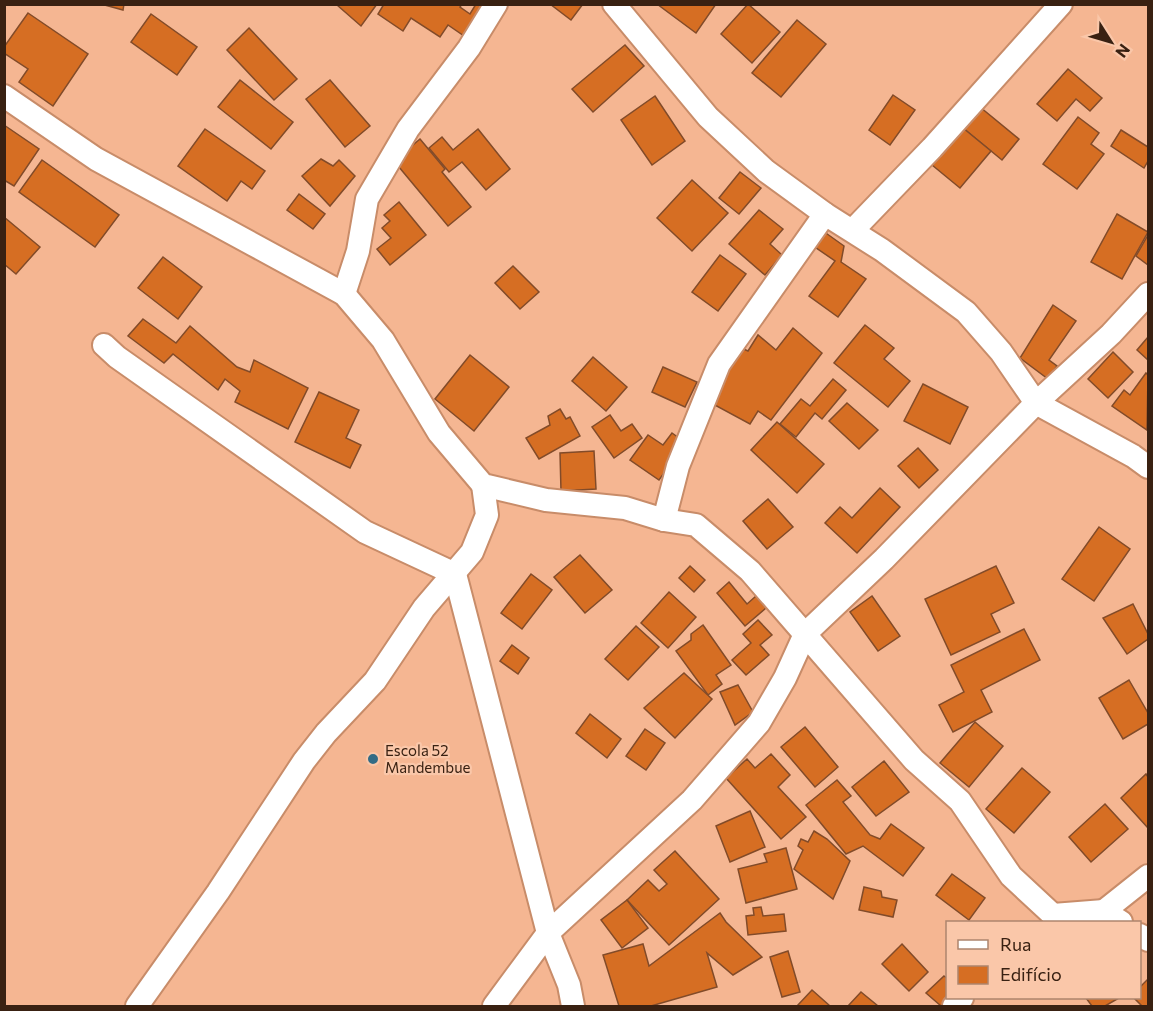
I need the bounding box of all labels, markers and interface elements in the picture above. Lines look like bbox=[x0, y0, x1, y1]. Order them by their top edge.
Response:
north arrow bbox=[1081, 12, 1141, 72]
text: N bbox=[1112, 41, 1135, 62]
place label: Escola 52 Mandembue bbox=[385, 741, 471, 776]
marker: Escola 52 Mandembue bbox=[366, 752, 380, 766]
legend bbox=[946, 921, 1141, 999]
text: Rua bbox=[1000, 933, 1031, 955]
text: Edifício bbox=[1000, 963, 1062, 985]

